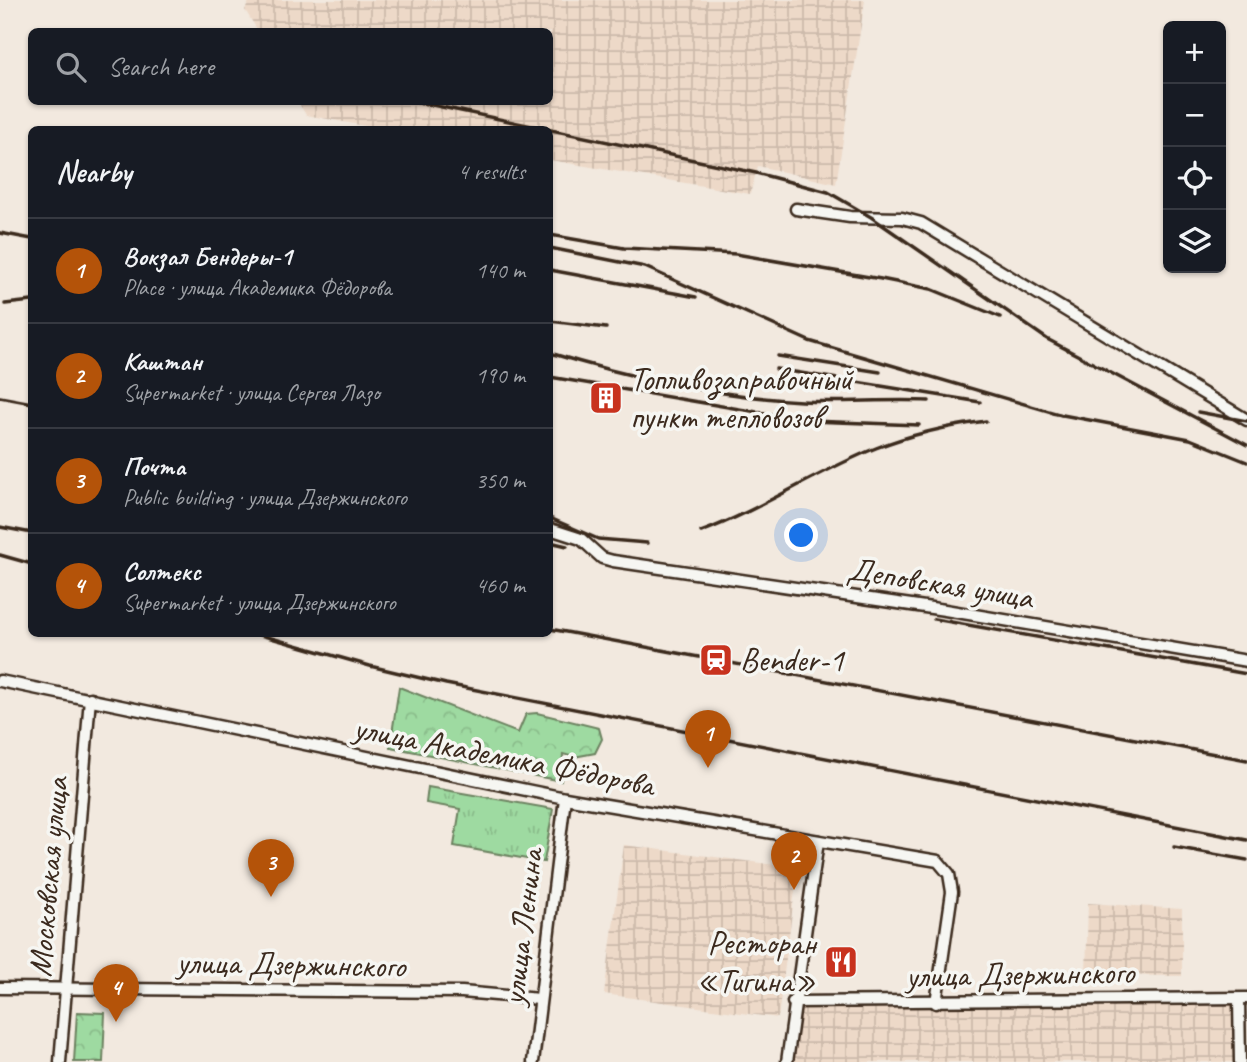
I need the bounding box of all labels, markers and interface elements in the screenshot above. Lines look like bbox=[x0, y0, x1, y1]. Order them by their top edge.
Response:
map controls bbox=[1163, 21, 1226, 273]
button: + bbox=[1163, 21, 1226, 84]
search box bbox=[28, 28, 553, 105]
icon: search bbox=[52, 48, 90, 86]
text: Search here bbox=[108, 50, 214, 83]
button: − bbox=[1163, 84, 1226, 147]
button: locate bbox=[1163, 147, 1226, 210]
text: Nearby bbox=[56, 153, 132, 191]
text: 4 results bbox=[458, 157, 525, 186]
button: layers bbox=[1163, 210, 1226, 273]
text: Вокзал Бендеры-1 bbox=[123, 240, 292, 273]
text: 1 bbox=[74, 256, 84, 285]
text: 140 m bbox=[476, 256, 525, 285]
text: Place · улица Академика Фёдорова bbox=[123, 273, 391, 302]
text: Каштан bbox=[123, 345, 202, 378]
place label: Топливозаправочный пункт тепловозов bbox=[630, 358, 855, 438]
text: 2 bbox=[74, 361, 84, 390]
text: 190 m bbox=[476, 361, 525, 390]
text: Supermarket · улица Сергея Лазо bbox=[123, 378, 380, 407]
building icon: Топливозаправочный пункт тепловозов bbox=[587, 379, 625, 417]
text: Почта bbox=[123, 450, 185, 483]
text: 3 bbox=[74, 466, 84, 495]
text: 350 m bbox=[476, 466, 525, 495]
text: Public building · улица Дзержинского bbox=[123, 483, 407, 512]
your location bbox=[784, 518, 818, 552]
street label: Деповская улица bbox=[844, 548, 1038, 619]
text: Солтекс bbox=[123, 555, 201, 588]
text: 4 bbox=[74, 571, 84, 600]
text: 460 m bbox=[476, 571, 525, 600]
text: Supermarket · улица Дзержинского bbox=[123, 588, 396, 617]
place label: Bender-1 bbox=[740, 639, 846, 681]
station icon: Bender-1 bbox=[697, 641, 735, 679]
street label: улица Академика Фёдорова bbox=[348, 706, 660, 806]
pin: 1 bbox=[685, 710, 731, 768]
street label: Московская улица bbox=[18, 773, 78, 978]
pin: 2 bbox=[771, 832, 817, 890]
pin: 3 bbox=[248, 839, 294, 897]
street label: улица Ленина bbox=[491, 844, 553, 1009]
place label: Ресторан «Тигина» bbox=[697, 922, 818, 1002]
street label: улица Дзержинского bbox=[174, 941, 408, 987]
restaurant icon: Ресторан «Тигина» bbox=[822, 943, 860, 981]
street label: улица Дзержинского bbox=[903, 951, 1137, 997]
pin: 4 bbox=[93, 964, 139, 1022]

